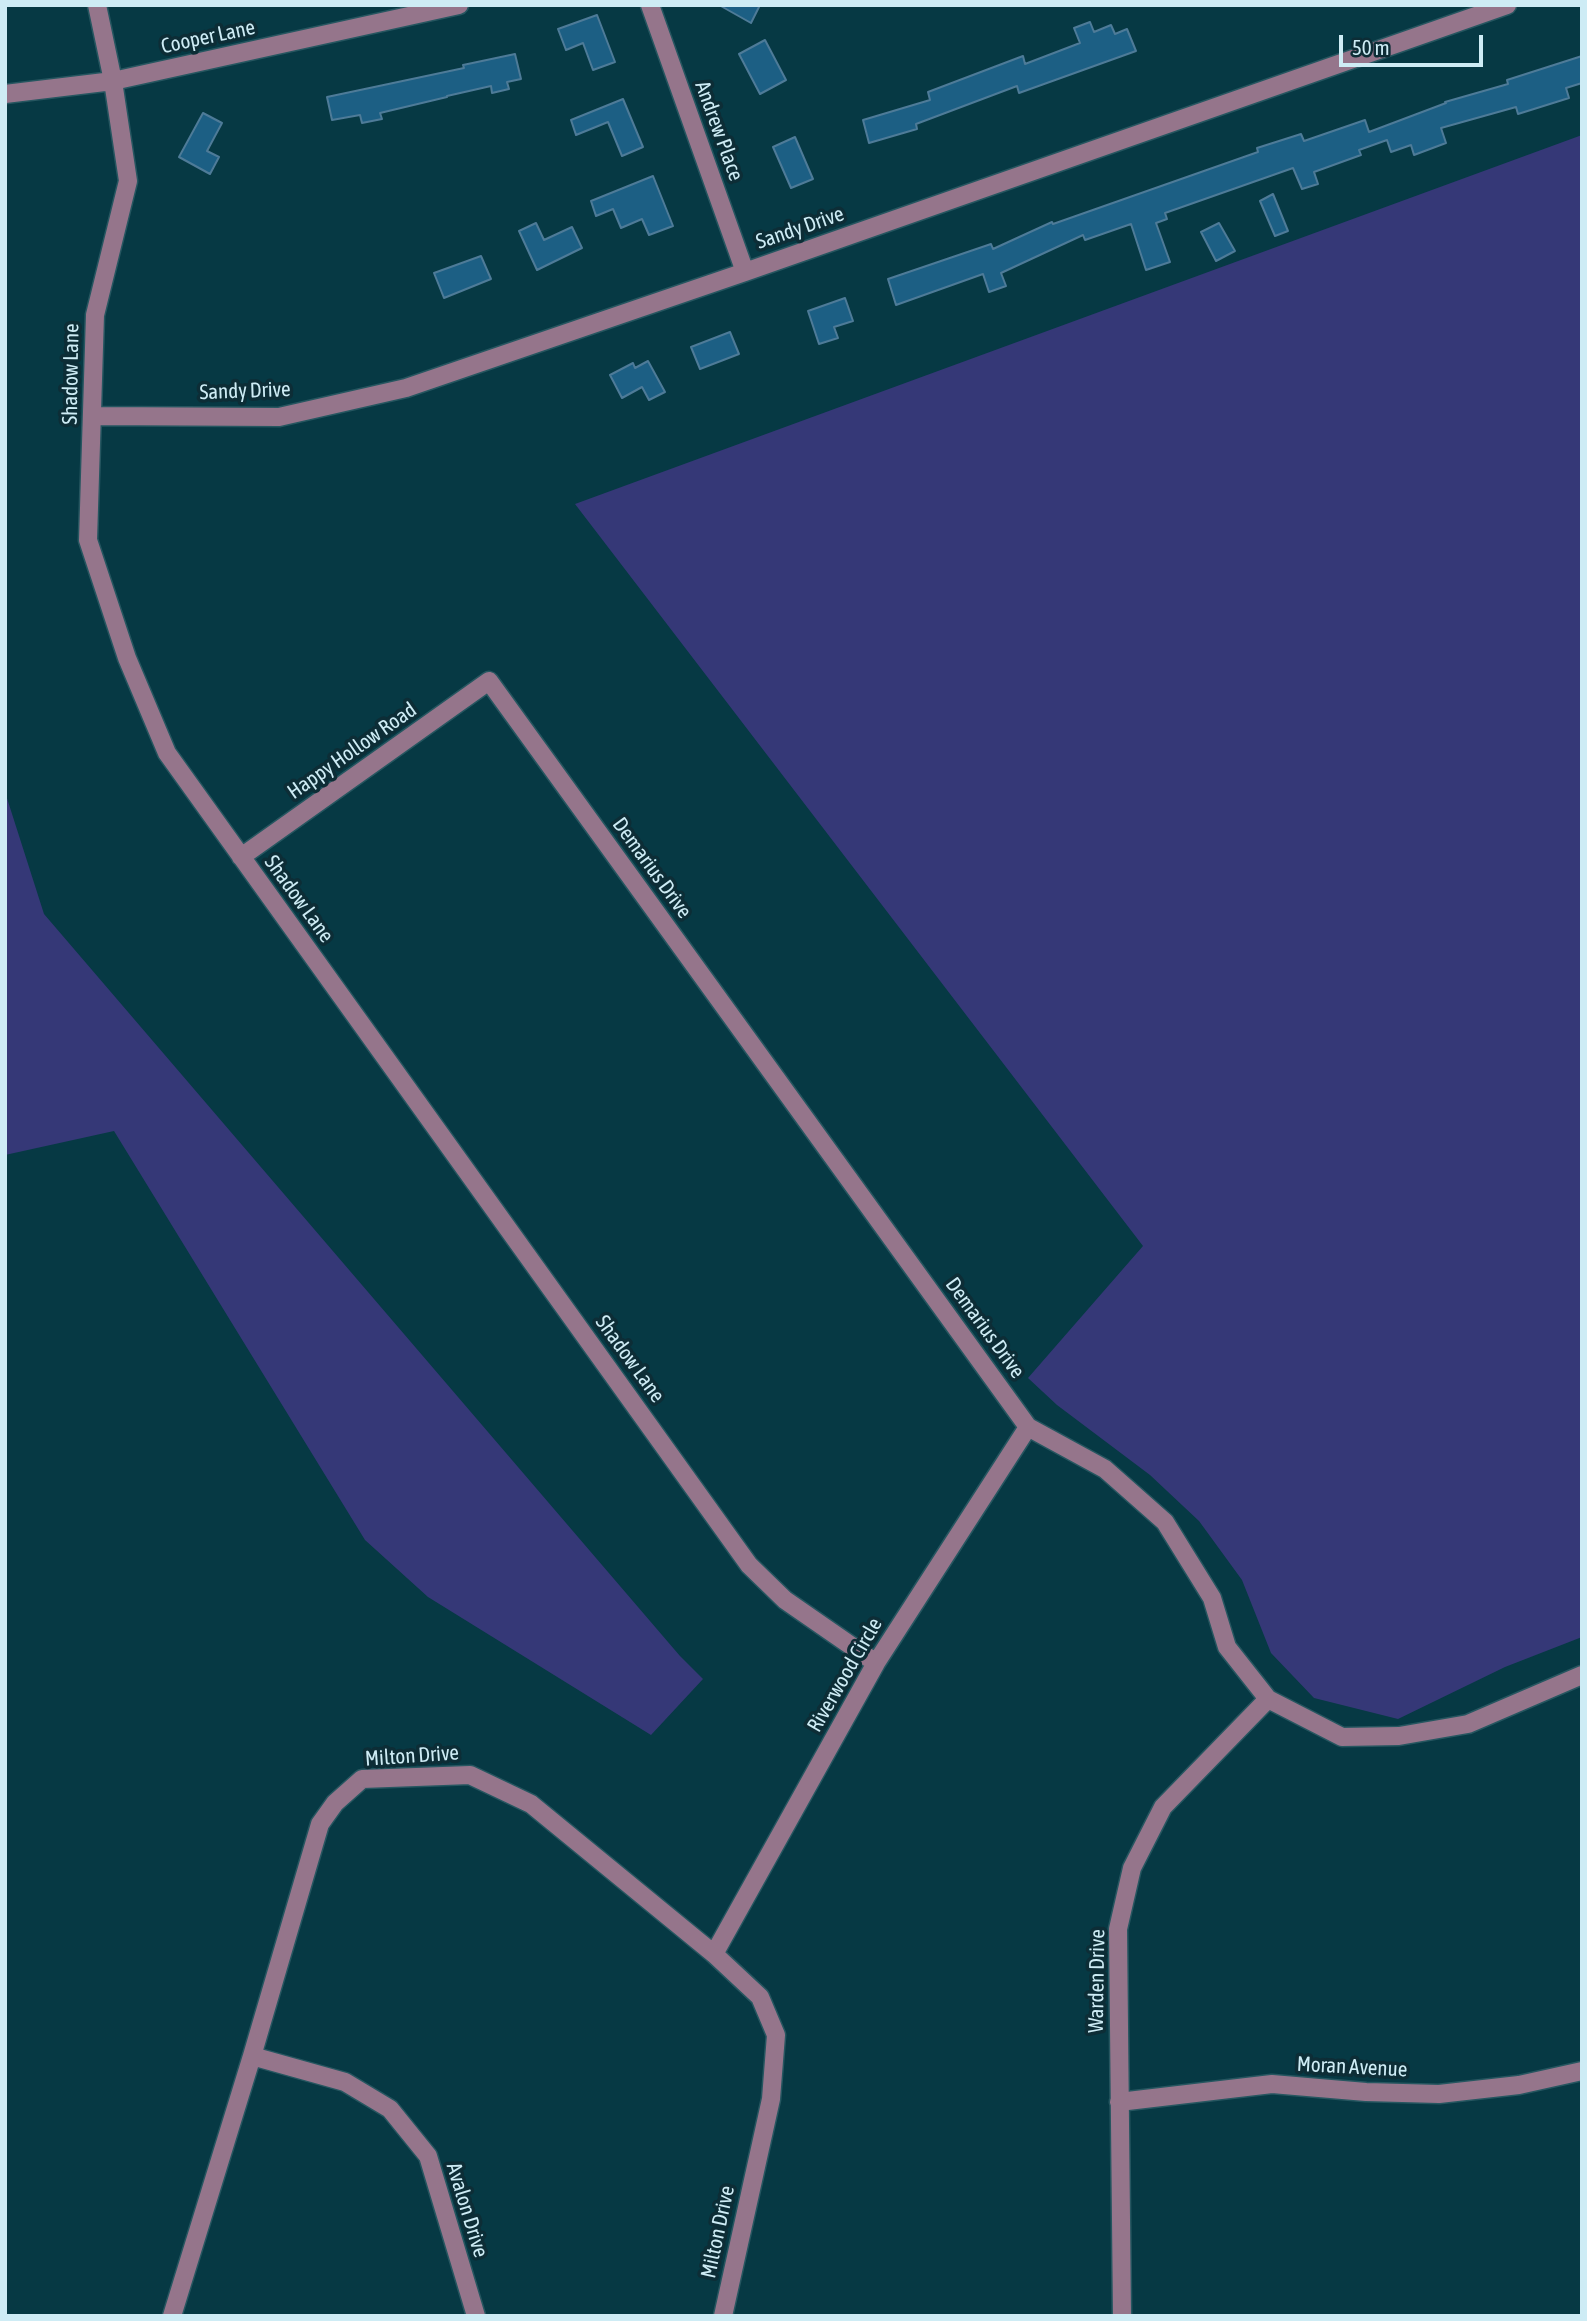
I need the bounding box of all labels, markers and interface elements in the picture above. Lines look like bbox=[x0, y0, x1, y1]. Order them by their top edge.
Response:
street label: Cooper Lane bbox=[159, 15, 257, 59]
scale bar bbox=[1342, 21, 1486, 65]
text: 50 m bbox=[1352, 35, 1390, 59]
street label: Andrew Place bbox=[689, 78, 749, 184]
street label: Sandy Drive bbox=[753, 201, 847, 255]
street label: Shadow Lane bbox=[58, 323, 84, 425]
street label: Sandy Drive bbox=[199, 377, 291, 405]
street label: Happy Hollow Road bbox=[283, 697, 421, 805]
street label: Demarius Drive bbox=[607, 813, 697, 923]
street label: Shadow Lane bbox=[259, 851, 339, 947]
street label: Demarius Drive bbox=[940, 1273, 1030, 1383]
street label: Shadow Lane bbox=[590, 1311, 670, 1407]
street label: Riverwood Circle bbox=[802, 1613, 888, 1737]
street label: Milton Drive bbox=[364, 1740, 460, 1772]
street label: Warden Drive bbox=[1083, 1929, 1111, 2033]
street label: Moran Avenue bbox=[1296, 2052, 1408, 2082]
street label: Avalon Drive bbox=[441, 2160, 493, 2260]
street label: Milton Drive bbox=[696, 2183, 740, 2281]

